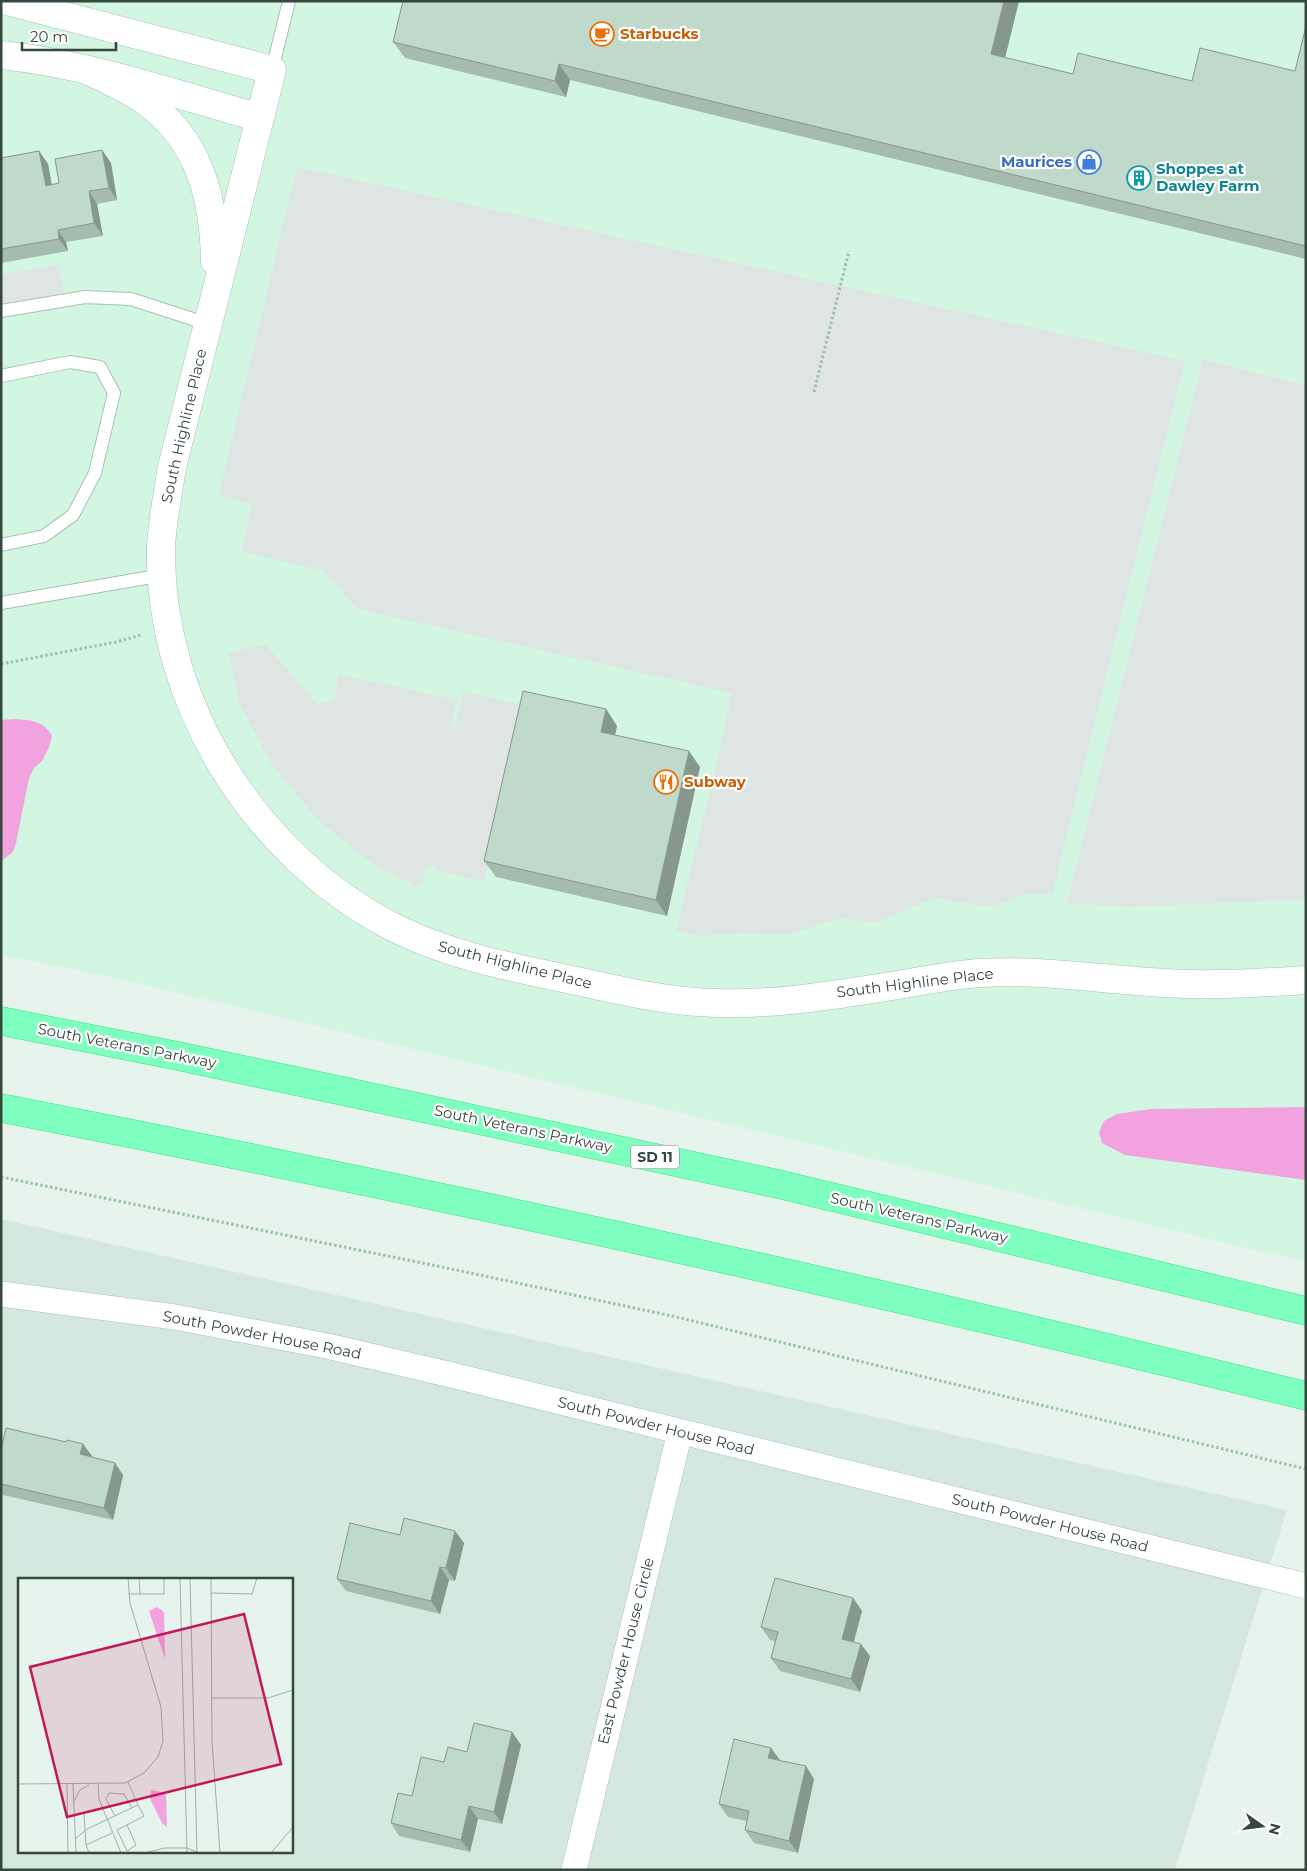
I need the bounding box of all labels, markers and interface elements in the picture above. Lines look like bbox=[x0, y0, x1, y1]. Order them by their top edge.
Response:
scale bar bbox=[22, 20, 116, 52]
cafe icon: Starbucks bbox=[589, 21, 615, 47]
place label: Starbucks bbox=[620, 24, 699, 43]
text: 20 m bbox=[30, 27, 68, 46]
shop icon: Maurices bbox=[1076, 149, 1102, 175]
place label: Maurices bbox=[1001, 152, 1072, 171]
place label: Shoppes at Dawley Farm bbox=[1156, 159, 1260, 195]
building icon: Shoppes at Dawley Farm bbox=[1126, 165, 1152, 191]
street label: South Highline Place bbox=[157, 347, 211, 505]
restaurant icon: Subway bbox=[653, 769, 679, 795]
place label: Subway bbox=[684, 772, 747, 791]
street label: South Highline Place bbox=[436, 936, 594, 993]
street label: South Highline Place bbox=[835, 963, 994, 1002]
street label: South Veterans Parkway bbox=[36, 1019, 219, 1072]
street label: South Veterans Parkway bbox=[432, 1100, 615, 1157]
road number: SD 11 bbox=[631, 1146, 679, 1168]
street label: South Veterans Parkway bbox=[829, 1188, 1011, 1247]
street label: South Powder House Road bbox=[161, 1306, 363, 1363]
street label: South Powder House Road bbox=[556, 1392, 756, 1459]
street label: South Powder House Road bbox=[950, 1489, 1150, 1556]
street label: East Powder House Circle bbox=[593, 1555, 658, 1746]
inset map bbox=[18, 1578, 292, 1854]
north arrow bbox=[1237, 1801, 1287, 1851]
text: N bbox=[1265, 1821, 1285, 1837]

